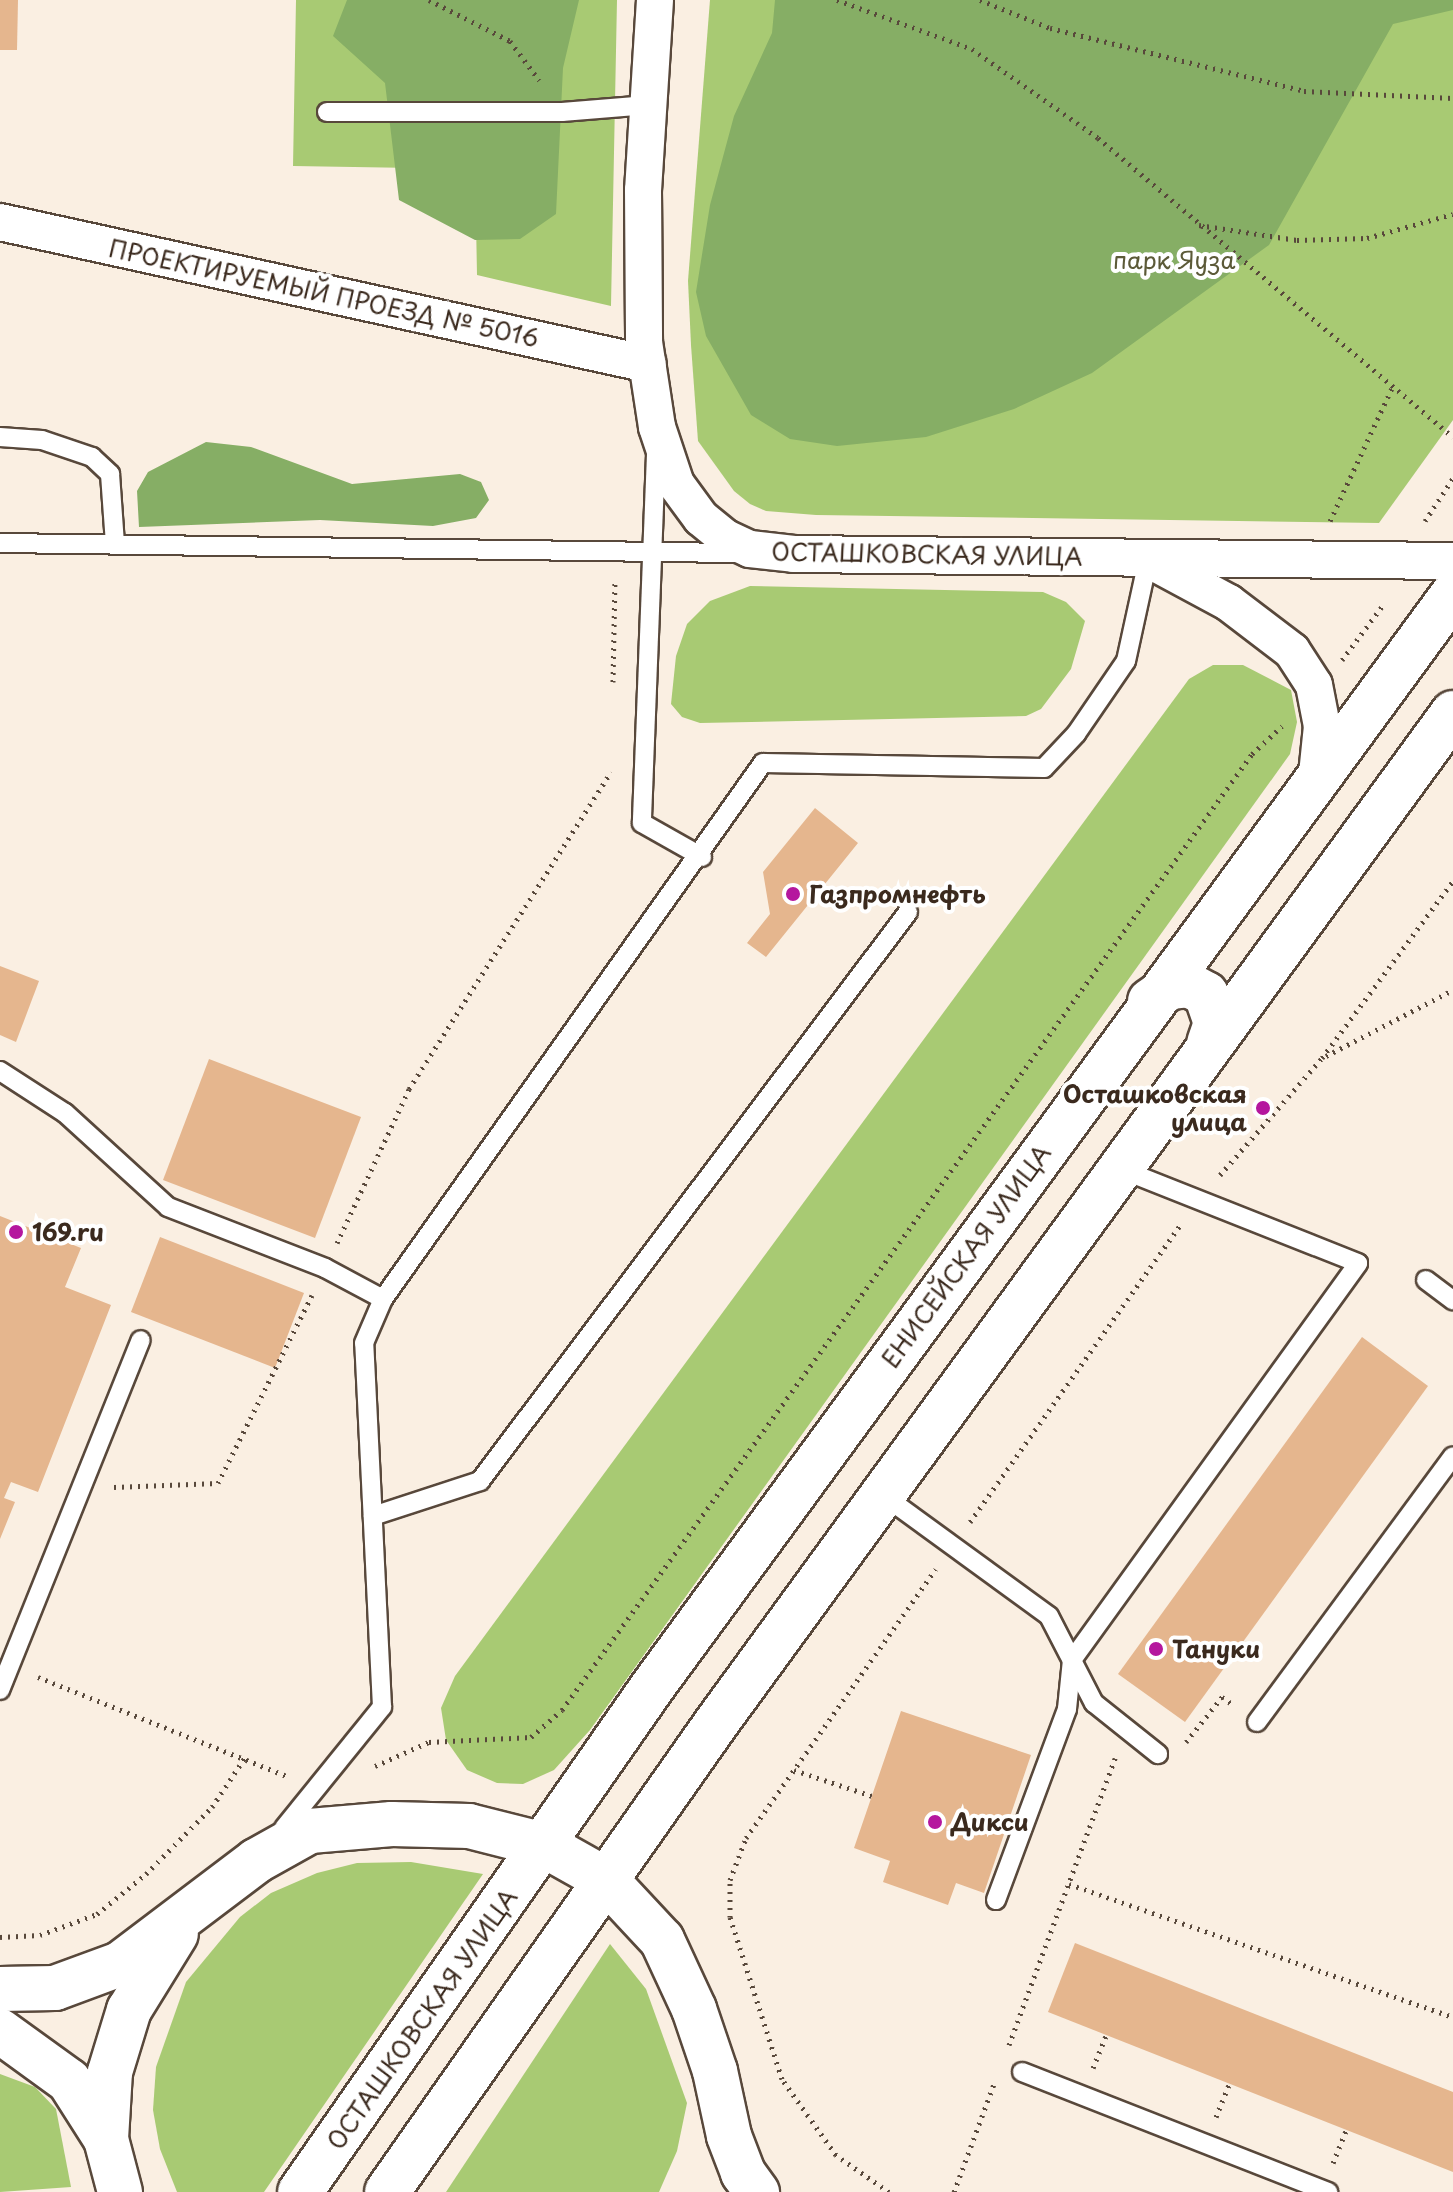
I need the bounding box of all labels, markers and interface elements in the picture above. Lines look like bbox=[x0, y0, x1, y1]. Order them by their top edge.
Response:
street label: ПРОЕКТИРУЕМЫЙ ПРОЕЗД № 5016 bbox=[106, 233, 542, 353]
park label: парк Яуза bbox=[1113, 246, 1235, 274]
street label: ОСТАШКОВСКАЯ УЛИЦА bbox=[771, 537, 1083, 571]
place label: Газпромнефть bbox=[809, 880, 986, 908]
marker: Газпромнефть bbox=[784, 885, 802, 903]
place label: Осташковская улица bbox=[1063, 1080, 1247, 1136]
marker: Осташковская улица bbox=[1254, 1099, 1272, 1117]
street label: ЕНИСЕЙСКАЯ УЛИЦА bbox=[876, 1139, 1056, 1373]
place label: 169.ru bbox=[32, 1218, 104, 1246]
marker: 169.ru bbox=[7, 1223, 25, 1241]
place label: Тануки bbox=[1172, 1635, 1260, 1663]
marker: Тануки bbox=[1147, 1640, 1165, 1658]
place label: Дикси bbox=[951, 1808, 1029, 1836]
marker: Дикси bbox=[926, 1813, 944, 1831]
street label: ОСТАШКОВСКАЯ УЛИЦА bbox=[321, 1883, 523, 2155]

